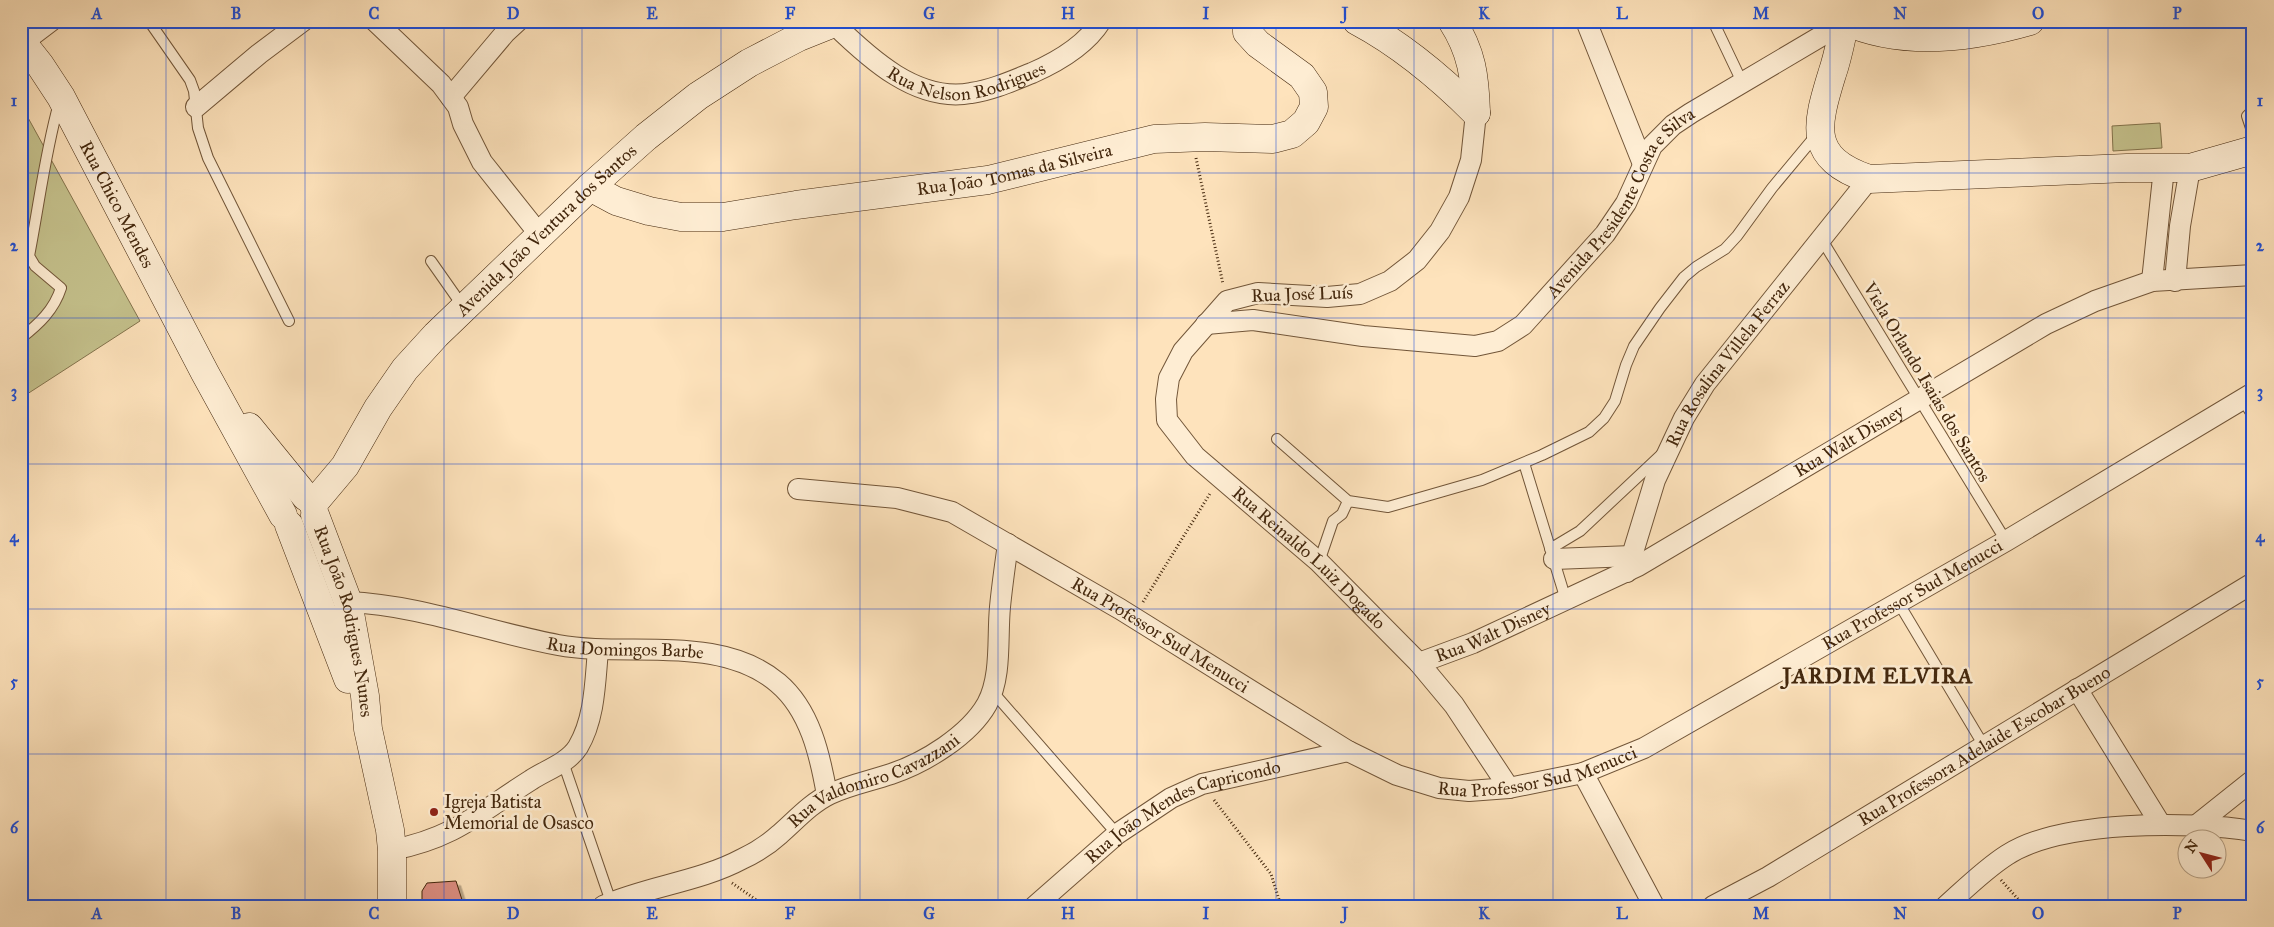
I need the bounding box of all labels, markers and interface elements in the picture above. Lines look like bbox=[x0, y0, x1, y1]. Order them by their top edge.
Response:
text: A bbox=[91, 4, 103, 23]
text: B bbox=[231, 4, 241, 23]
text: C bbox=[369, 4, 380, 23]
text: D bbox=[507, 4, 520, 23]
text: E bbox=[646, 4, 658, 23]
text: F bbox=[785, 4, 796, 23]
text: G bbox=[923, 4, 935, 23]
text: H bbox=[1061, 4, 1075, 23]
text: I bbox=[1203, 4, 1210, 23]
text: J bbox=[1340, 4, 1349, 24]
text: K bbox=[1478, 4, 1490, 23]
text: L bbox=[1616, 4, 1628, 23]
text: M bbox=[1753, 4, 1770, 23]
text: N bbox=[1893, 4, 1907, 23]
text: O bbox=[2032, 4, 2044, 23]
text: P bbox=[2172, 4, 2182, 23]
street label: Rua Nelson Rodrigues bbox=[884, 52, 1050, 76]
text: Rua Nelson Rodrigues bbox=[883, 57, 1049, 105]
text: 1 bbox=[11, 91, 18, 110]
text: 1 bbox=[2257, 91, 2264, 110]
street label: Avenida Presidente Costa e Silva bbox=[1541, 103, 1699, 303]
street label: Rua Chico Mendes bbox=[75, 137, 159, 272]
street label: Rua João Tomas da Silveira bbox=[915, 139, 1115, 200]
street label: Avenida João Ventura dos Santos bbox=[451, 140, 641, 322]
text: 2 bbox=[10, 236, 19, 255]
text: 2 bbox=[2256, 236, 2265, 255]
street label: Rua Rosalina Villela Ferraz bbox=[1661, 276, 1794, 450]
street label: Viela Orlando Isaias dos Santos bbox=[1858, 277, 1995, 486]
street label: Rua José Luís bbox=[1251, 281, 1353, 308]
text: 3 bbox=[11, 382, 17, 402]
text: 3 bbox=[2257, 382, 2263, 402]
street label: Rua Walt Disney bbox=[1790, 400, 1908, 482]
street label: Rua Reinaldo Luiz Dogado bbox=[1228, 482, 1390, 634]
street label: Rua João Rodrigues Nunes bbox=[309, 523, 378, 718]
text: 4 bbox=[10, 527, 20, 547]
text: 4 bbox=[2256, 527, 2266, 547]
street label: Rua Professor Sud Menucci bbox=[1818, 534, 2006, 655]
street label: Rua Professor Sud Menucci bbox=[1068, 572, 1253, 698]
street label: Rua Walt Disney bbox=[1432, 597, 1555, 667]
street label: Rua Domingos Barbe bbox=[545, 632, 705, 664]
street label: Rua Professora Adelaide Escobar Bueno bbox=[1854, 661, 2114, 831]
district label: JARDIM ELVIRA bbox=[1780, 662, 1973, 690]
text: 5 bbox=[10, 672, 18, 691]
text: 5 bbox=[2256, 672, 2264, 691]
street label: Rua Valdomiro Cavazzani bbox=[783, 729, 964, 832]
street label: Rua Professor Sud Menucci bbox=[1437, 741, 1640, 802]
street label: Rua João Mendes Capricondo bbox=[1080, 756, 1283, 868]
place label: Igreja Batista Memorial de Osasco bbox=[444, 791, 594, 834]
marker: Igreja Batista Memorial de Osasco bbox=[428, 806, 440, 818]
text: 6 bbox=[10, 818, 19, 837]
text: 6 bbox=[2256, 818, 2265, 837]
north arrow bbox=[2176, 830, 2226, 880]
text: N bbox=[2182, 837, 2202, 856]
text: A bbox=[91, 904, 103, 923]
text: B bbox=[231, 904, 241, 923]
text: C bbox=[369, 904, 380, 923]
text: D bbox=[507, 904, 520, 923]
text: E bbox=[646, 904, 658, 923]
text: F bbox=[785, 904, 796, 923]
text: G bbox=[923, 904, 935, 923]
text: H bbox=[1061, 904, 1075, 923]
text: I bbox=[1203, 904, 1210, 923]
text: J bbox=[1340, 904, 1349, 924]
text: K bbox=[1478, 904, 1490, 923]
text: L bbox=[1616, 904, 1628, 923]
text: M bbox=[1753, 904, 1770, 923]
text: N bbox=[1893, 904, 1907, 923]
text: O bbox=[2032, 904, 2044, 923]
text: P bbox=[2172, 904, 2182, 923]

